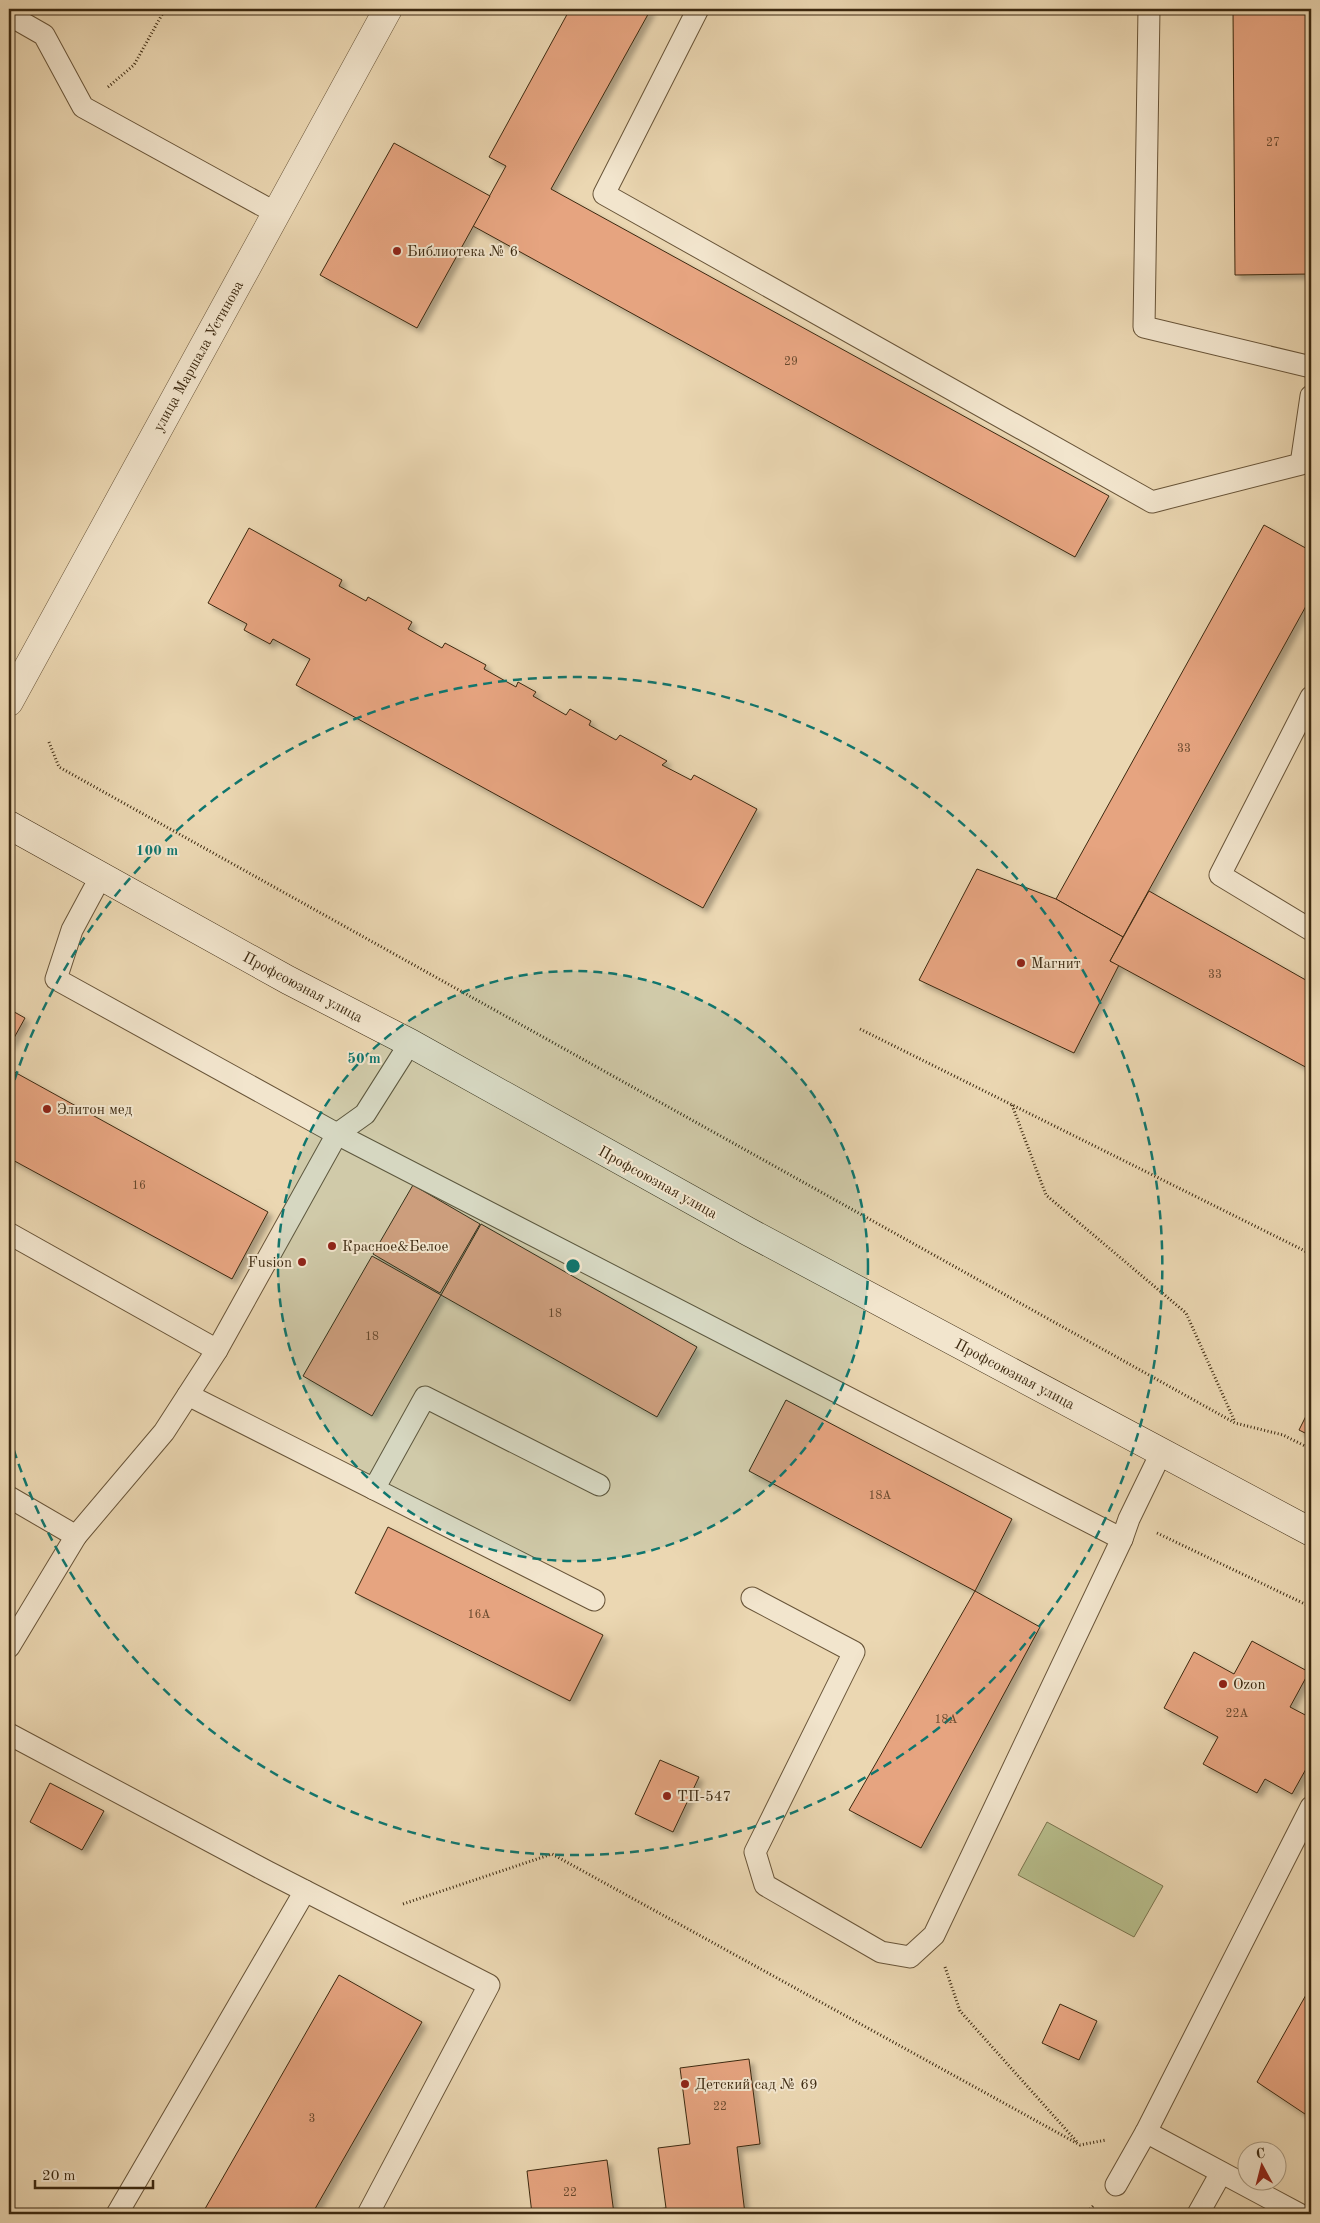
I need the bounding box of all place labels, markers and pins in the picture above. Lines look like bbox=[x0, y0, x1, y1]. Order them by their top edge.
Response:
marker: Библиотека № 6 bbox=[391, 245, 403, 257]
place label: Библиотека № 6 bbox=[407, 245, 518, 260]
marker: Магнит bbox=[1015, 957, 1027, 969]
place label: Магнит bbox=[1031, 957, 1081, 972]
marker: Элитон мед bbox=[41, 1103, 53, 1115]
place label: Элитон мед bbox=[57, 1103, 133, 1118]
marker: Красное&Белое bbox=[326, 1240, 338, 1252]
place label: Красное&Белое bbox=[342, 1240, 449, 1255]
place label: Fusion bbox=[248, 1256, 292, 1271]
marker: Fusion bbox=[296, 1256, 308, 1268]
centre of rings bbox=[564, 1257, 582, 1275]
marker: Ozon bbox=[1217, 1678, 1229, 1690]
place label: Ozon bbox=[1233, 1678, 1266, 1693]
marker: ТП-547 bbox=[661, 1790, 673, 1802]
place label: ТП-547 bbox=[677, 1790, 731, 1805]
marker: Детский сад № 69 bbox=[679, 2078, 691, 2090]
place label: Детский сад № 69 bbox=[695, 2078, 818, 2093]

